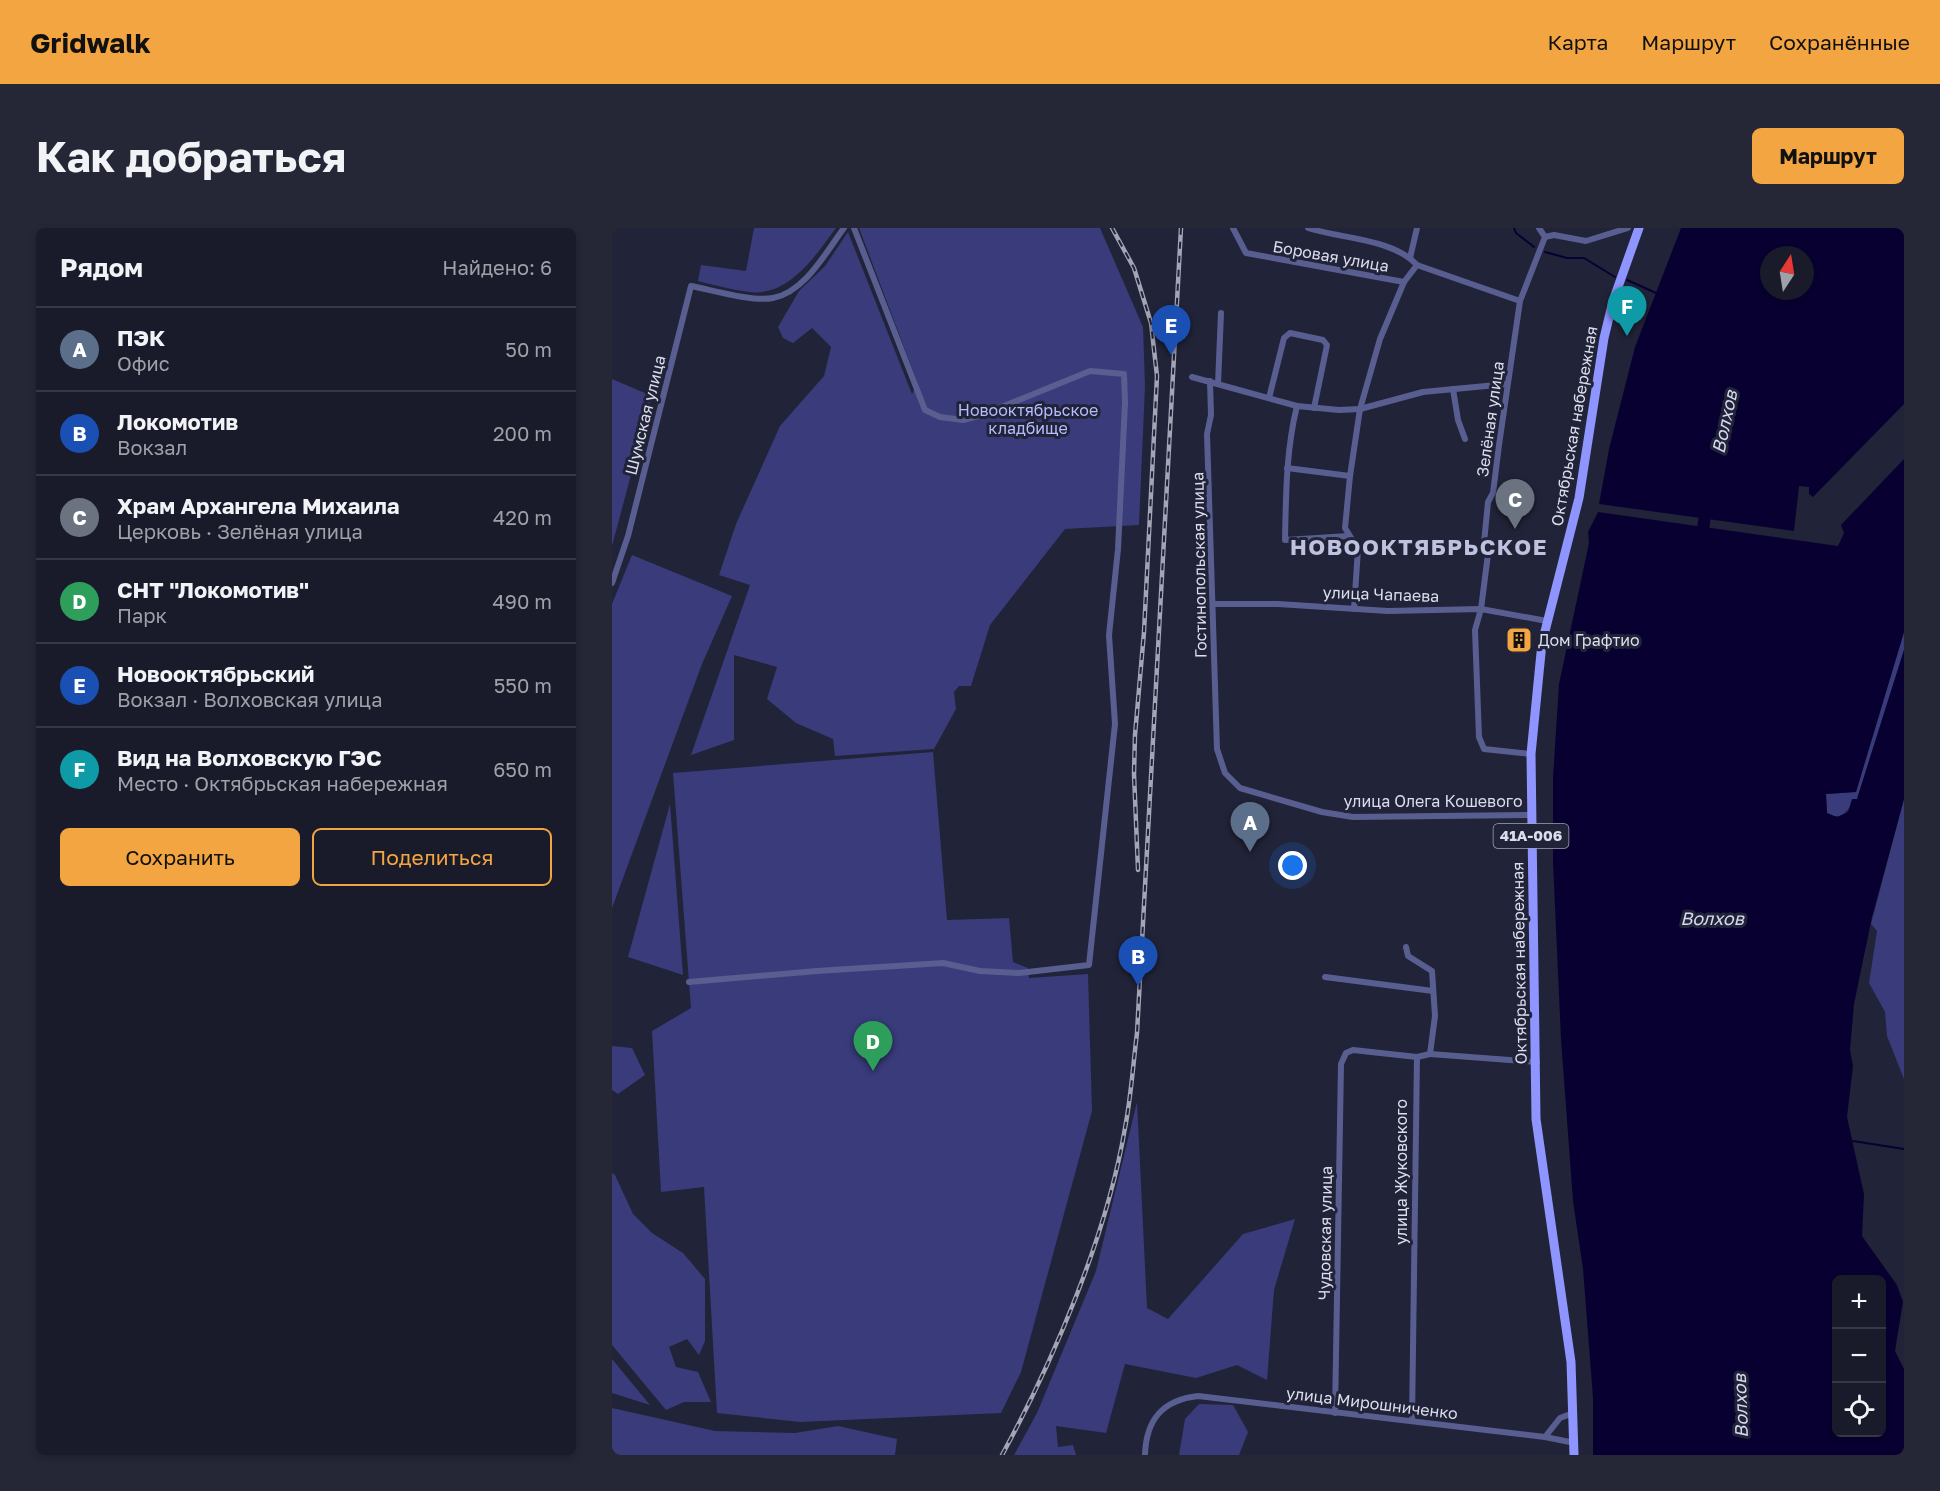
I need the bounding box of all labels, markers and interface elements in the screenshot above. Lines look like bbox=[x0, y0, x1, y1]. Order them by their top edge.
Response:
text: Gridwalk bbox=[30, 26, 151, 59]
text: Карта bbox=[1547, 29, 1608, 55]
text: Маршрут bbox=[1641, 29, 1736, 55]
text: Сохранённые bbox=[1769, 29, 1910, 55]
button: Маршрут bbox=[1752, 128, 1904, 184]
text: Как добраться bbox=[36, 131, 346, 181]
street label: Боровая улица bbox=[1271, 236, 1391, 276]
north arrow bbox=[1760, 246, 1814, 300]
text: Рядом bbox=[60, 252, 143, 283]
text: Найдено: 6 bbox=[442, 255, 552, 279]
pin: F bbox=[1608, 286, 1646, 336]
pin: E bbox=[1152, 306, 1190, 355]
text: ПЭК bbox=[117, 324, 165, 351]
street label: Октябрьская набережная bbox=[1547, 324, 1601, 528]
text: A bbox=[72, 337, 87, 361]
text: 50 m bbox=[505, 337, 552, 361]
text: Офис bbox=[117, 351, 170, 375]
street label: Шумская улица bbox=[620, 353, 670, 477]
street label: Зелёная улица bbox=[1472, 360, 1508, 478]
water label: Волхов bbox=[1707, 388, 1742, 455]
park label: Новооктябрьское кладбище bbox=[958, 400, 1098, 438]
text: Локомотив bbox=[117, 408, 238, 435]
text: B bbox=[72, 421, 87, 445]
text: 200 m bbox=[493, 421, 552, 445]
text: Вокзал bbox=[117, 435, 187, 459]
street label: Гостинопольская улица bbox=[1187, 472, 1211, 658]
pin: C bbox=[1496, 480, 1534, 529]
text: Храм Архангела Михаила bbox=[117, 492, 400, 519]
text: C bbox=[72, 505, 87, 529]
text: 420 m bbox=[493, 505, 552, 529]
text: Церковь · Зелёная улица bbox=[117, 519, 363, 543]
district label: НОВООКТЯБРЬСКОЕ bbox=[1290, 533, 1548, 560]
text: СНТ "Локомотив" bbox=[117, 576, 309, 603]
street label: улица Чапаева bbox=[1322, 582, 1440, 606]
text: D bbox=[72, 589, 87, 613]
text: 490 m bbox=[493, 589, 552, 613]
text: Парк bbox=[117, 603, 167, 627]
building icon: Дом Графтио bbox=[1504, 625, 1534, 655]
place label: Дом Графтио bbox=[1538, 630, 1640, 650]
text: Новооктябрьский bbox=[117, 660, 314, 687]
text: E bbox=[73, 673, 86, 697]
text: 550 m bbox=[494, 673, 552, 697]
text: Вокзал · Волховская улица bbox=[117, 687, 383, 711]
text: Вид на Волховскую ГЭС bbox=[117, 744, 382, 771]
text: F bbox=[74, 757, 85, 781]
text: 650 m bbox=[493, 757, 552, 781]
text: Место · Октябрьская набережная bbox=[117, 771, 448, 795]
street label: улица Олега Кошевого bbox=[1343, 791, 1523, 811]
pin: A bbox=[1230, 802, 1270, 852]
road number: 41А-006 bbox=[1494, 824, 1568, 848]
button: Сохранить bbox=[60, 828, 300, 886]
button: Поделиться bbox=[312, 828, 552, 886]
your location bbox=[1278, 851, 1307, 880]
street label: Октябрьская набережная bbox=[1507, 861, 1531, 1065]
water label: Волхов bbox=[1680, 907, 1745, 929]
pin: B bbox=[1118, 936, 1158, 986]
pin: D bbox=[854, 1022, 892, 1071]
street label: улица Жуковского bbox=[1391, 1099, 1411, 1245]
street label: Чудовская улица bbox=[1314, 1166, 1336, 1300]
map controls bbox=[1832, 1275, 1886, 1437]
button: + bbox=[1832, 1275, 1886, 1329]
button: − bbox=[1832, 1329, 1886, 1383]
water label: Волхов bbox=[1728, 1373, 1752, 1438]
street label: улица Мирошниченко bbox=[1285, 1383, 1459, 1423]
button: locate bbox=[1832, 1383, 1886, 1437]

